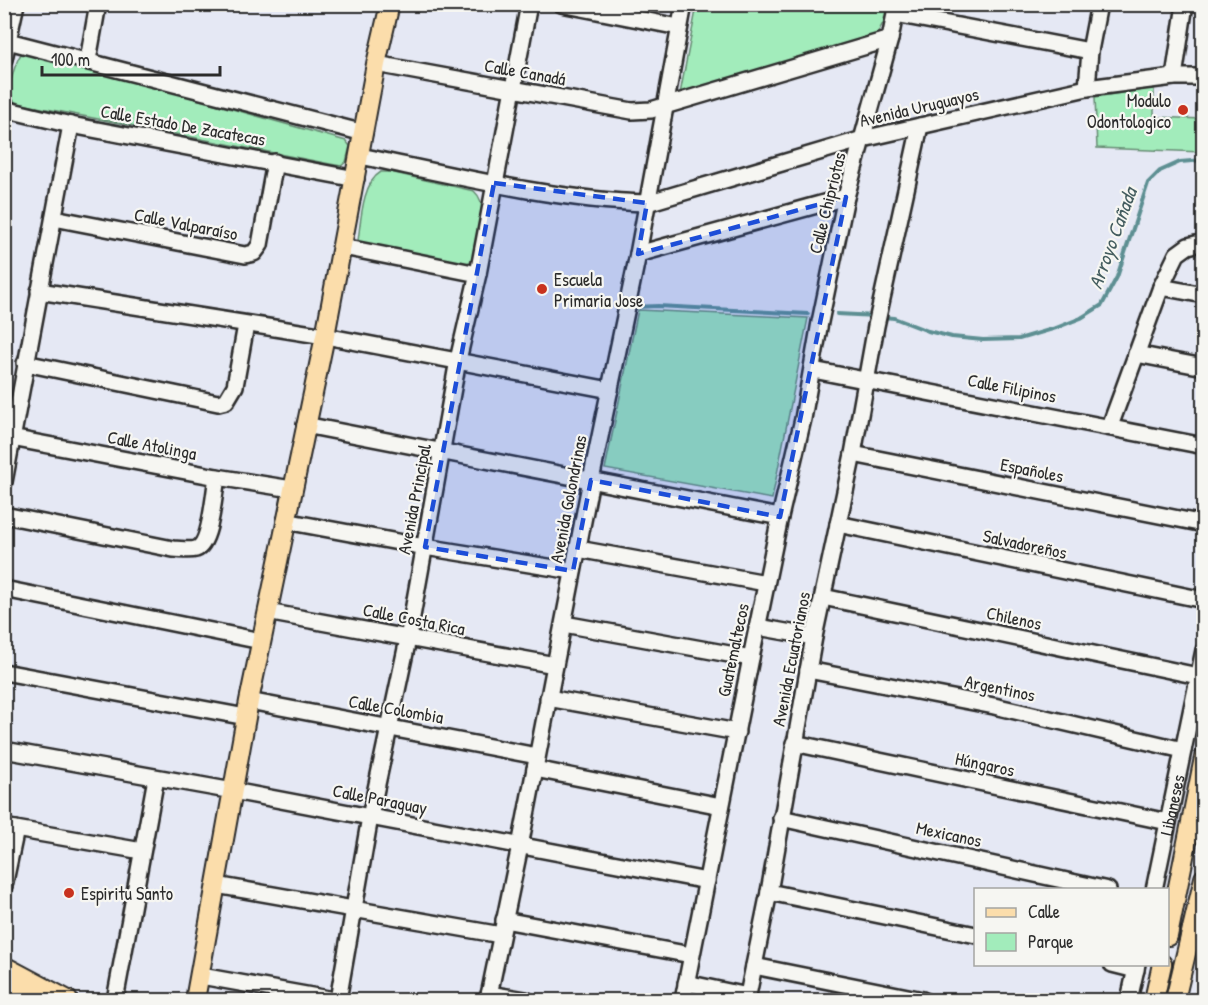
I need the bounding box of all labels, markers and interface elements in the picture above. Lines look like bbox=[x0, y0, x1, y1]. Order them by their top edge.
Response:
scale bar bbox=[42, 39, 220, 77]
text: 100 m bbox=[51, 47, 90, 72]
street label: Calle Canadá bbox=[482, 53, 568, 91]
street label: Avenida Uruguayos bbox=[857, 81, 981, 133]
place label: Modulo Odontologico bbox=[1087, 88, 1171, 134]
street label: Calle Estado De Zacatecas bbox=[99, 98, 267, 152]
marker: Modulo Odontologico bbox=[1176, 103, 1190, 117]
street label: Calle Chipriotas bbox=[802, 150, 852, 256]
water label: Arroyo Cañada bbox=[1081, 182, 1144, 293]
street label: Calle Valparaíso bbox=[132, 202, 240, 246]
place label: Escuela Primaria Jose bbox=[554, 267, 643, 313]
marker: Escuela Primaria Jose bbox=[535, 282, 549, 296]
street label: Calle Filipinos bbox=[966, 367, 1058, 409]
street label: Calle Atolinga bbox=[105, 424, 199, 466]
street label: Avenida Golondrinas bbox=[543, 433, 593, 565]
street label: Avenida Principal bbox=[391, 442, 437, 556]
street label: Españoles bbox=[998, 452, 1066, 488]
street label: Salvadoreños bbox=[981, 523, 1069, 565]
street label: Avenida Ecuatorianos bbox=[766, 590, 816, 728]
street label: Calle Costa Rica bbox=[361, 597, 467, 641]
street label: Chilenos bbox=[984, 600, 1044, 636]
street label: Guatemaltecos bbox=[711, 601, 755, 699]
street label: Argentinos bbox=[962, 668, 1038, 708]
street label: Calle Colombia bbox=[347, 688, 445, 730]
street label: Húngaros bbox=[953, 746, 1017, 782]
street label: Libaneses bbox=[1153, 772, 1190, 838]
street label: Calle Paraguay bbox=[331, 778, 430, 820]
street label: Mexicanos bbox=[914, 815, 984, 853]
place label: Espiritu Santo bbox=[81, 881, 173, 906]
marker: Espiritu Santo bbox=[62, 886, 76, 900]
legend bbox=[974, 888, 1169, 966]
text: Calle bbox=[1028, 899, 1060, 924]
text: Parque bbox=[1028, 929, 1073, 954]

